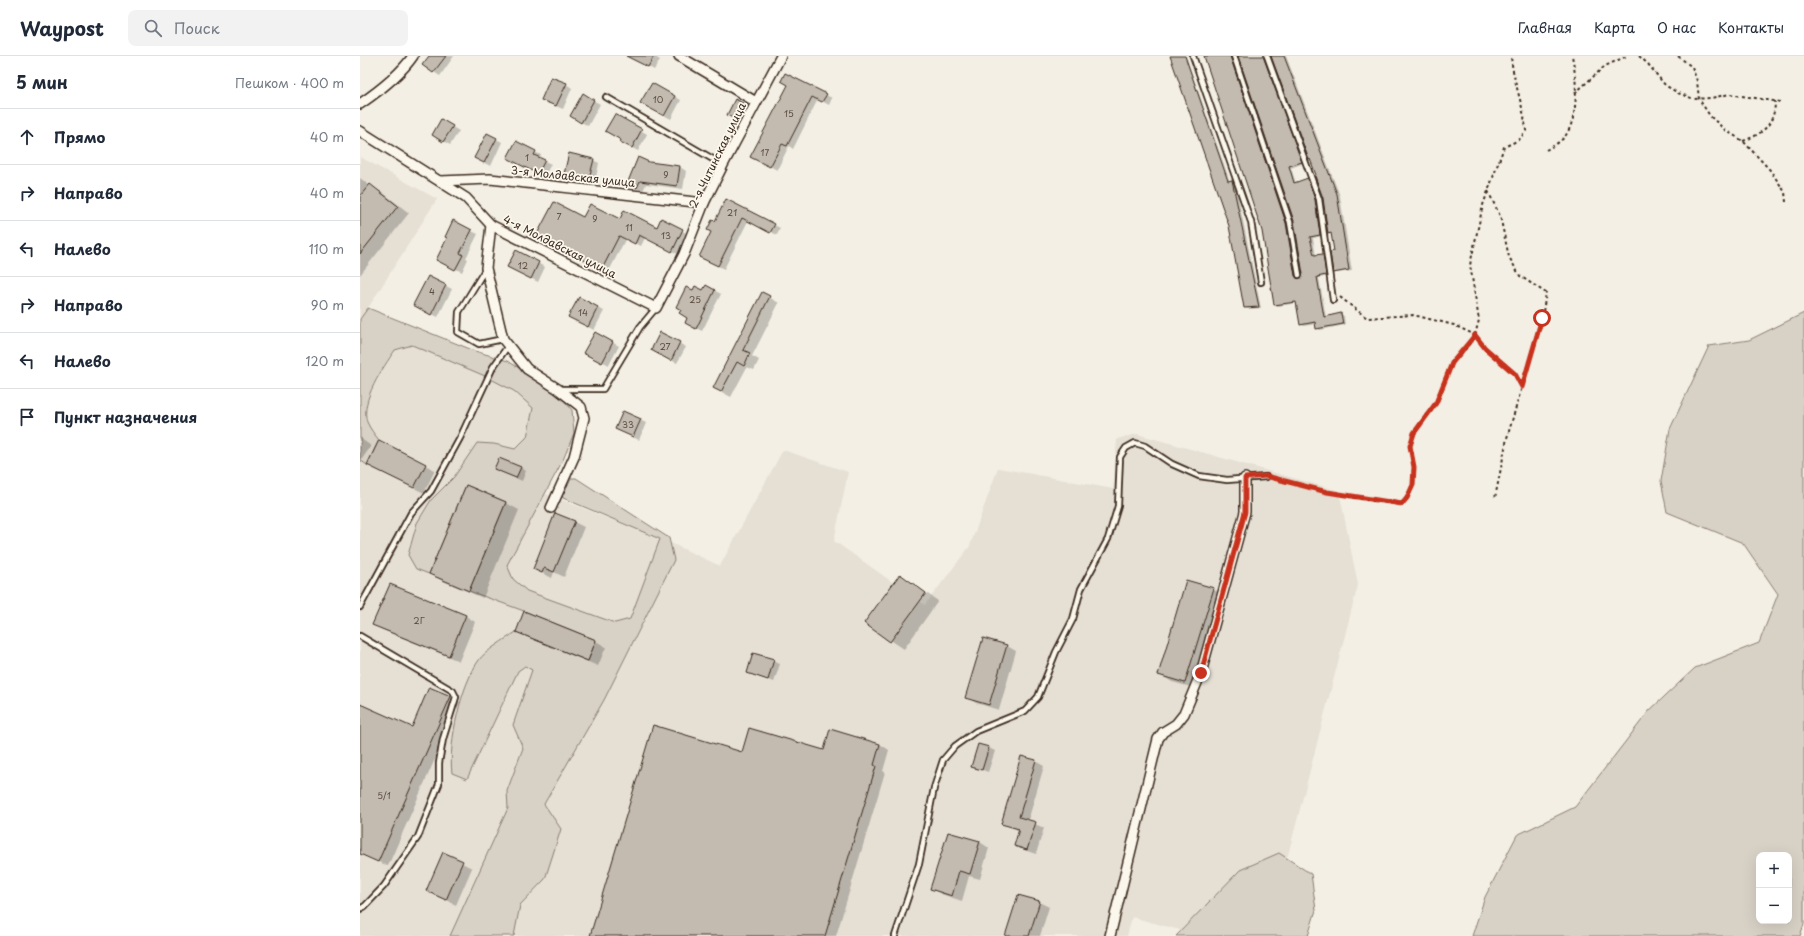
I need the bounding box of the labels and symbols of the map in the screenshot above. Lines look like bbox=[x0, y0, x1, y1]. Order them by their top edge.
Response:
house number: 10 bbox=[653, 92, 664, 106]
street label: 2-я Читинская улица bbox=[684, 99, 750, 211]
house number: 15 bbox=[784, 106, 794, 120]
house number: 17 bbox=[761, 145, 770, 159]
house number: 1 bbox=[525, 150, 529, 164]
street label: 3-я Молдавская улица bbox=[510, 161, 636, 191]
house number: 9 bbox=[663, 167, 669, 181]
house number: 21 bbox=[727, 205, 737, 219]
house number: 7 bbox=[556, 209, 562, 223]
street label: 4-я Молдавская улица bbox=[501, 210, 620, 282]
house number: 9 bbox=[592, 211, 598, 225]
house number: 11 bbox=[625, 220, 633, 234]
house number: 13 bbox=[661, 228, 671, 242]
house number: 12 bbox=[518, 258, 528, 272]
house number: 4 bbox=[429, 284, 435, 298]
house number: 25 bbox=[689, 292, 701, 306]
house number: 14 bbox=[578, 305, 588, 319]
route start bbox=[1533, 309, 1551, 327]
house number: 27 bbox=[659, 339, 671, 353]
house number: 33 bbox=[622, 417, 634, 431]
house number: 2Г bbox=[413, 613, 425, 627]
route end bbox=[1192, 664, 1210, 682]
house number: 5/1 bbox=[377, 788, 391, 802]

